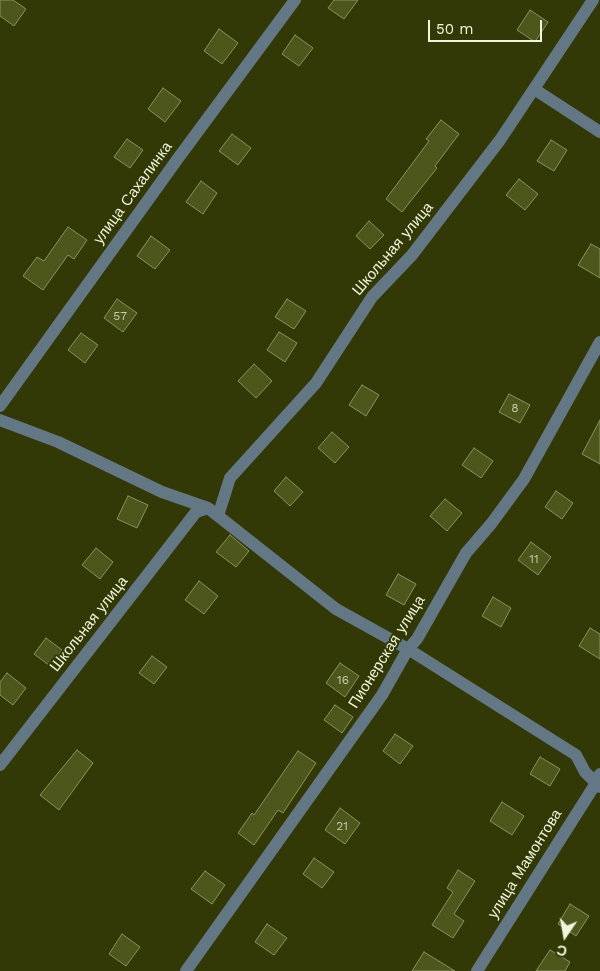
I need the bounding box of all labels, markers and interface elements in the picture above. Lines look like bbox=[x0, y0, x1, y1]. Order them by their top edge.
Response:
scale bar bbox=[430, 10, 544, 42]
text: 50 m bbox=[436, 20, 473, 38]
street label: улица Сахалинка bbox=[90, 138, 176, 248]
street label: Школьная улица bbox=[349, 199, 437, 299]
house number: 57 bbox=[113, 309, 127, 323]
house number: 8 bbox=[511, 401, 519, 415]
house number: 11 bbox=[529, 552, 539, 566]
street label: Школьная улица bbox=[46, 573, 132, 675]
street label: Пионерская улица bbox=[345, 592, 429, 712]
house number: 16 bbox=[337, 673, 349, 687]
street label: улица Мамонтова bbox=[484, 806, 566, 922]
house number: 21 bbox=[336, 819, 348, 833]
north arrow bbox=[540, 911, 590, 961]
text: С bbox=[555, 942, 568, 960]

